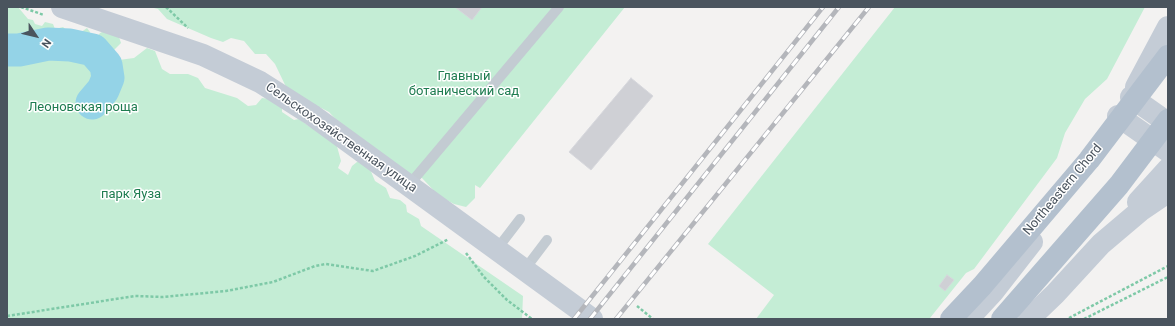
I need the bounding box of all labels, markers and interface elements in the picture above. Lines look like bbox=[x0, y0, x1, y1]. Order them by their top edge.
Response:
north arrow bbox=[16, 16, 56, 56]
text: N bbox=[39, 36, 54, 50]
park label: Главный ботанический сад bbox=[409, 69, 519, 100]
street label: Сельскохозяйственная улица bbox=[262, 80, 420, 196]
park label: Леоновская роща bbox=[28, 100, 138, 116]
street label: Northeastern Chord bbox=[1020, 141, 1106, 239]
park label: парк Яуза bbox=[101, 187, 161, 203]

